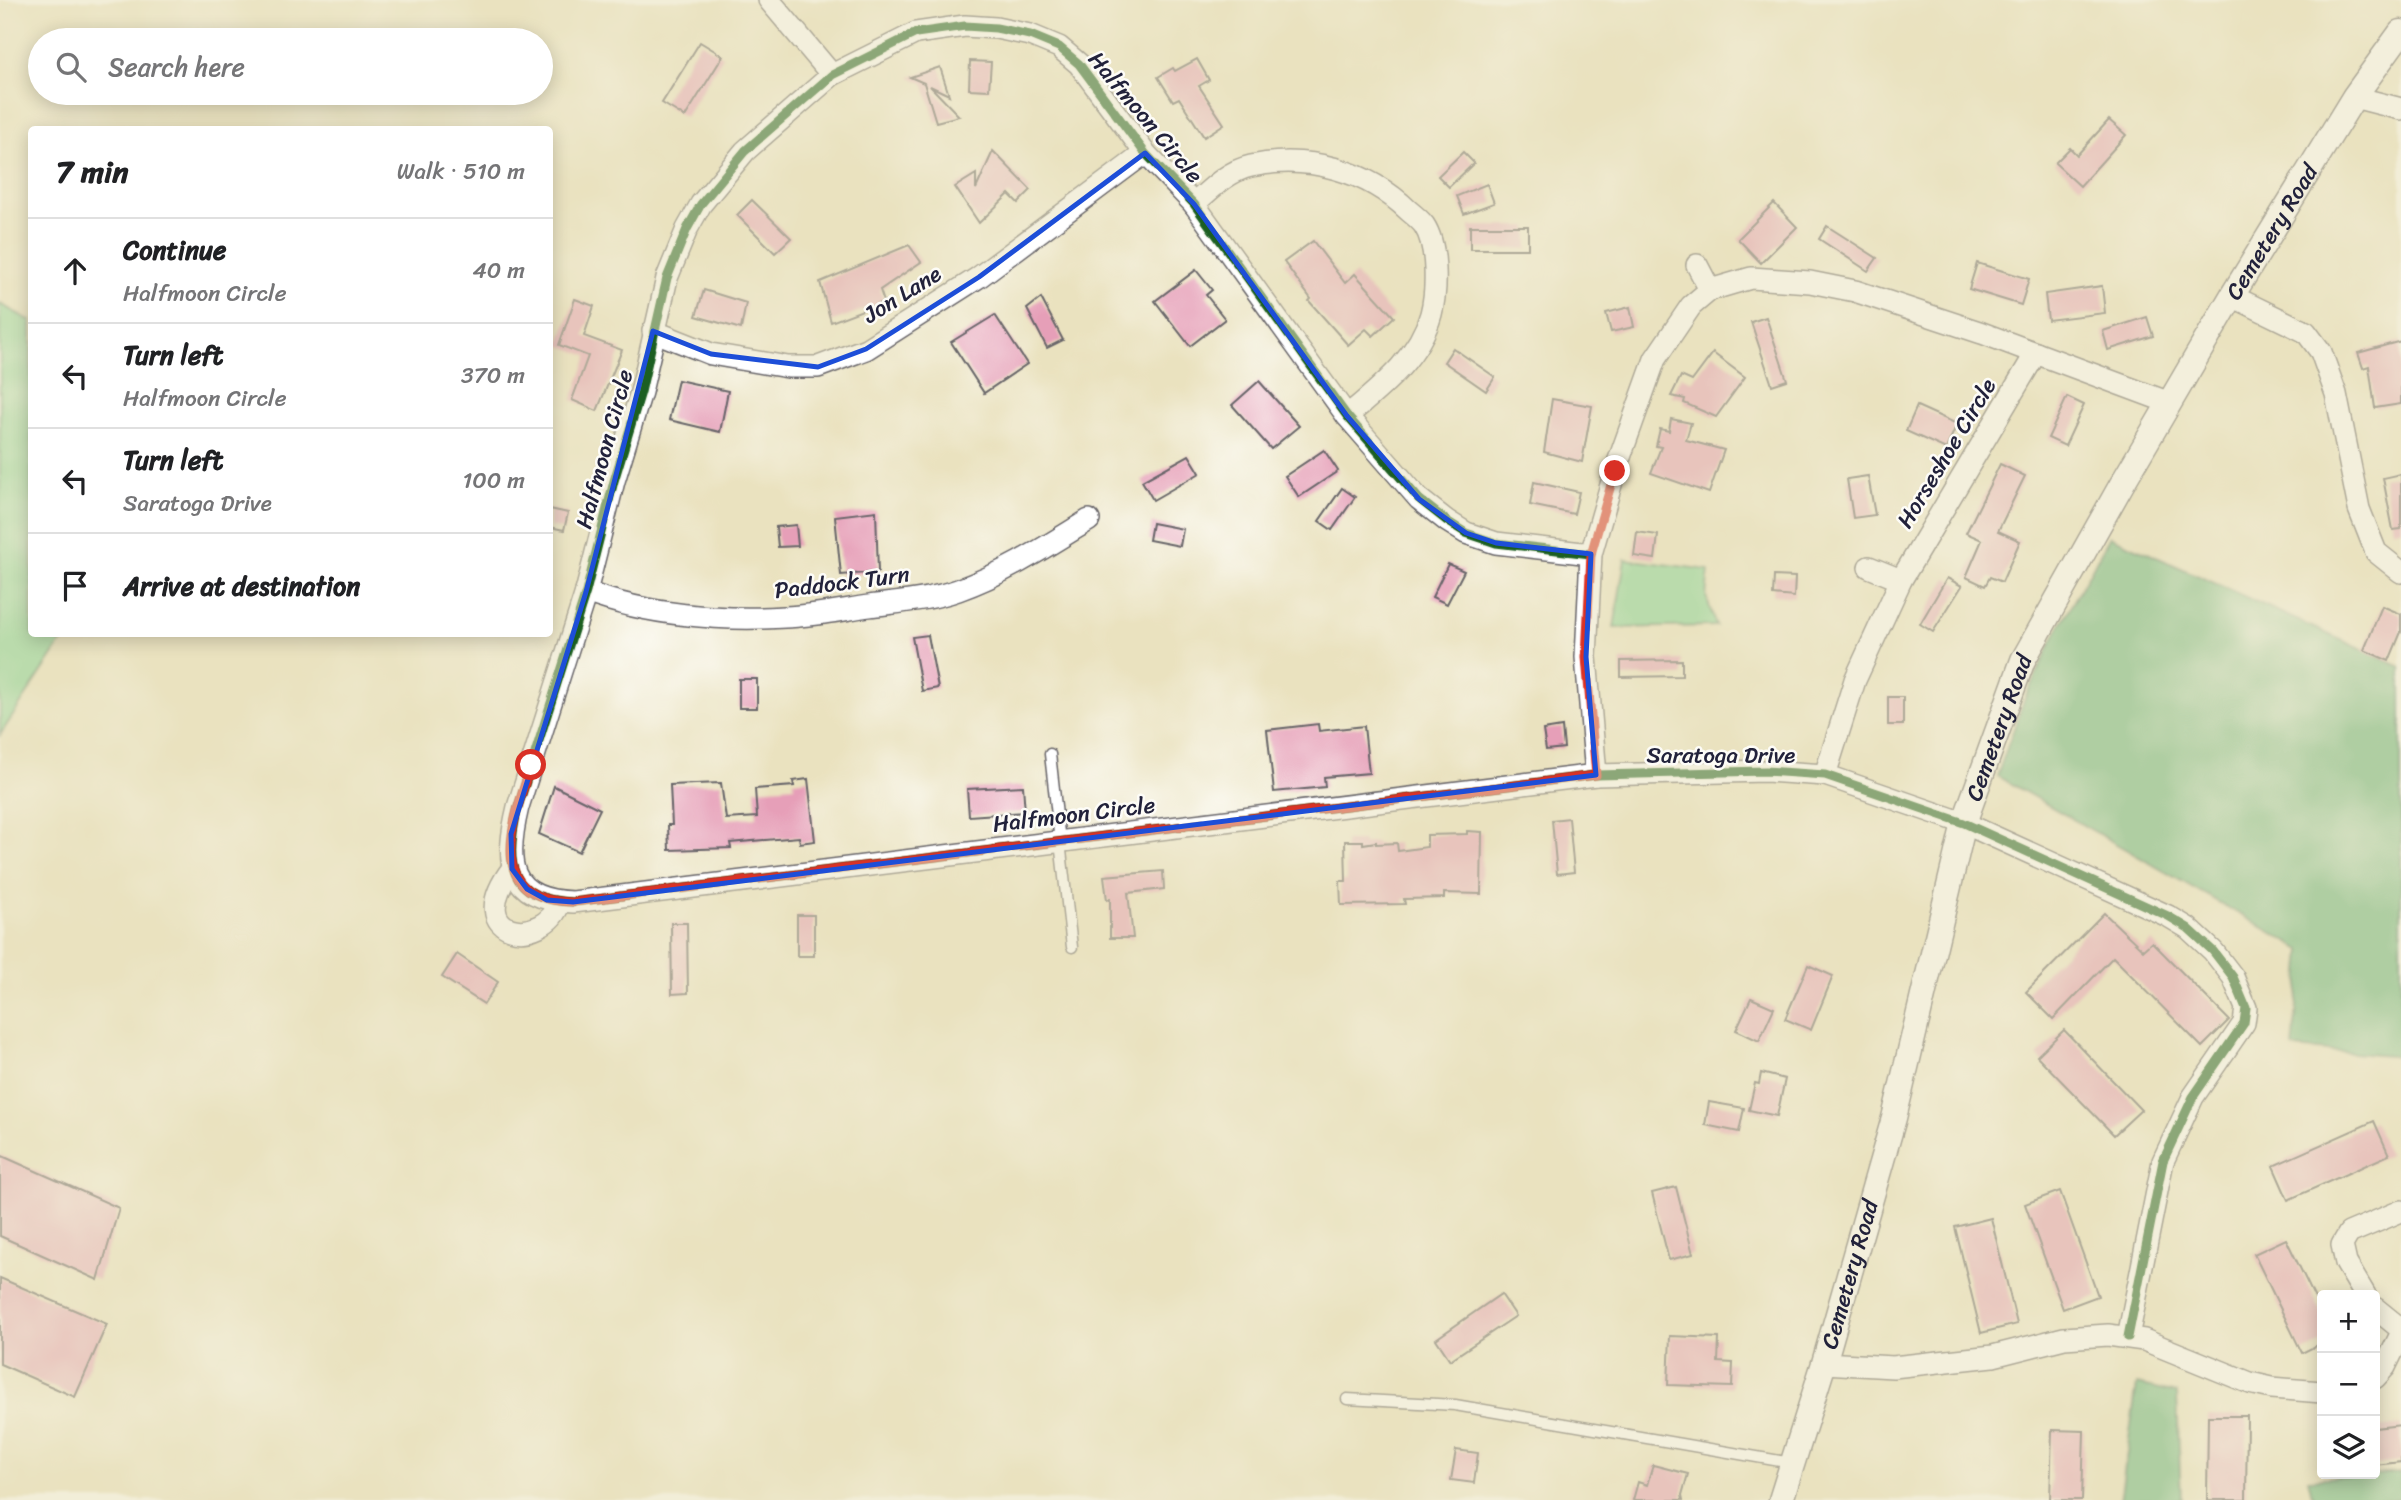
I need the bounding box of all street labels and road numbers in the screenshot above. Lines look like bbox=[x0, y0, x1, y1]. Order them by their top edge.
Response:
street label: Halfmoon Circle bbox=[1077, 42, 1214, 193]
street label: Cemetery Road bbox=[2214, 154, 2330, 308]
street label: Jon Lane bbox=[854, 254, 950, 335]
street label: Halfmoon Circle bbox=[564, 365, 645, 533]
street label: Horseshoe Circle bbox=[1885, 370, 2008, 537]
street label: Paddock Turn bbox=[772, 554, 913, 611]
street label: Cemetery Road bbox=[1954, 647, 2045, 807]
street label: Saratoga Drive bbox=[1647, 735, 1795, 776]
street label: Halfmoon Circle bbox=[990, 784, 1158, 845]
street label: Cemetery Road bbox=[1809, 1193, 1891, 1354]

